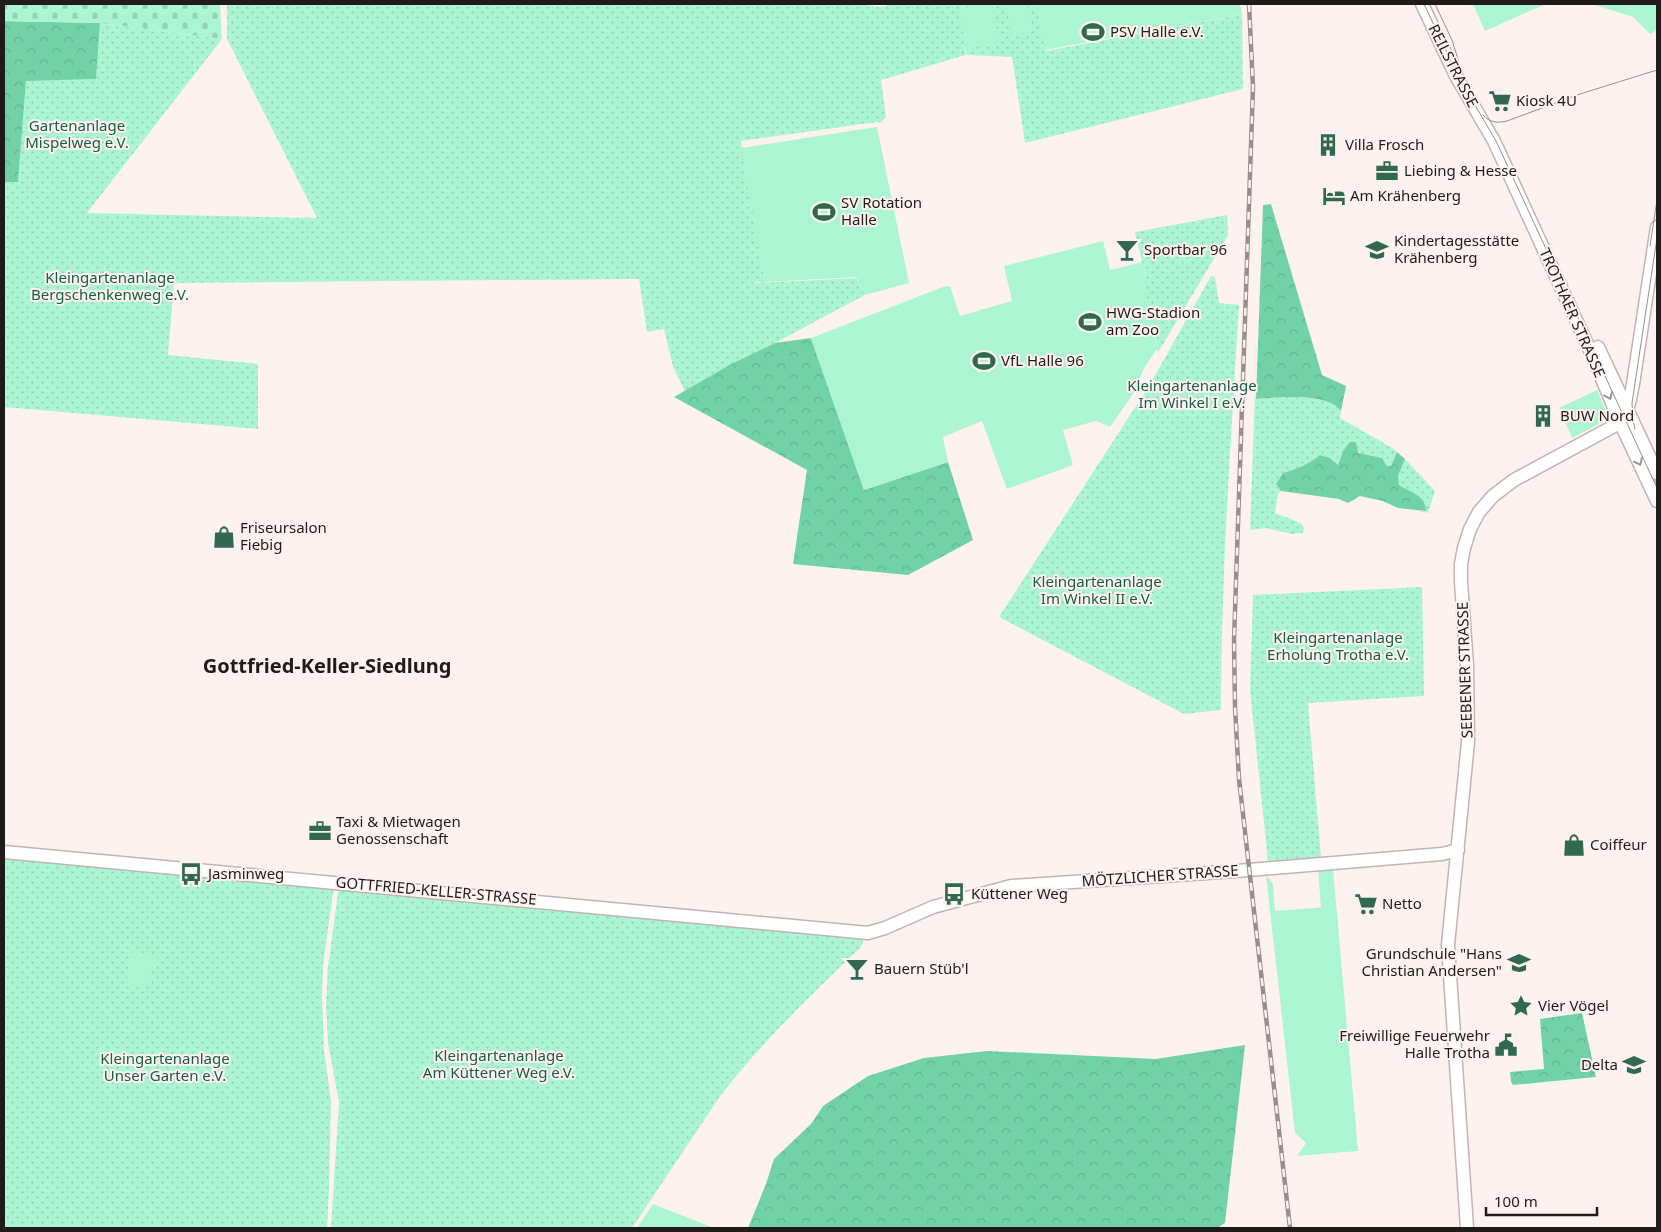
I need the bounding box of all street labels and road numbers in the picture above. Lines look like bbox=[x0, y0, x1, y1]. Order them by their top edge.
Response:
street label: REILSTRASSE bbox=[1424, 21, 1483, 111]
street label: TROTHAER STRASSE bbox=[1535, 245, 1610, 381]
street label: SEEBENER STRASSE bbox=[1452, 602, 1476, 738]
street label: MÖTZLICHER STRASSE bbox=[1081, 860, 1239, 890]
street label: GOTTFRIED-KELLER-STRASSE bbox=[335, 871, 537, 909]

